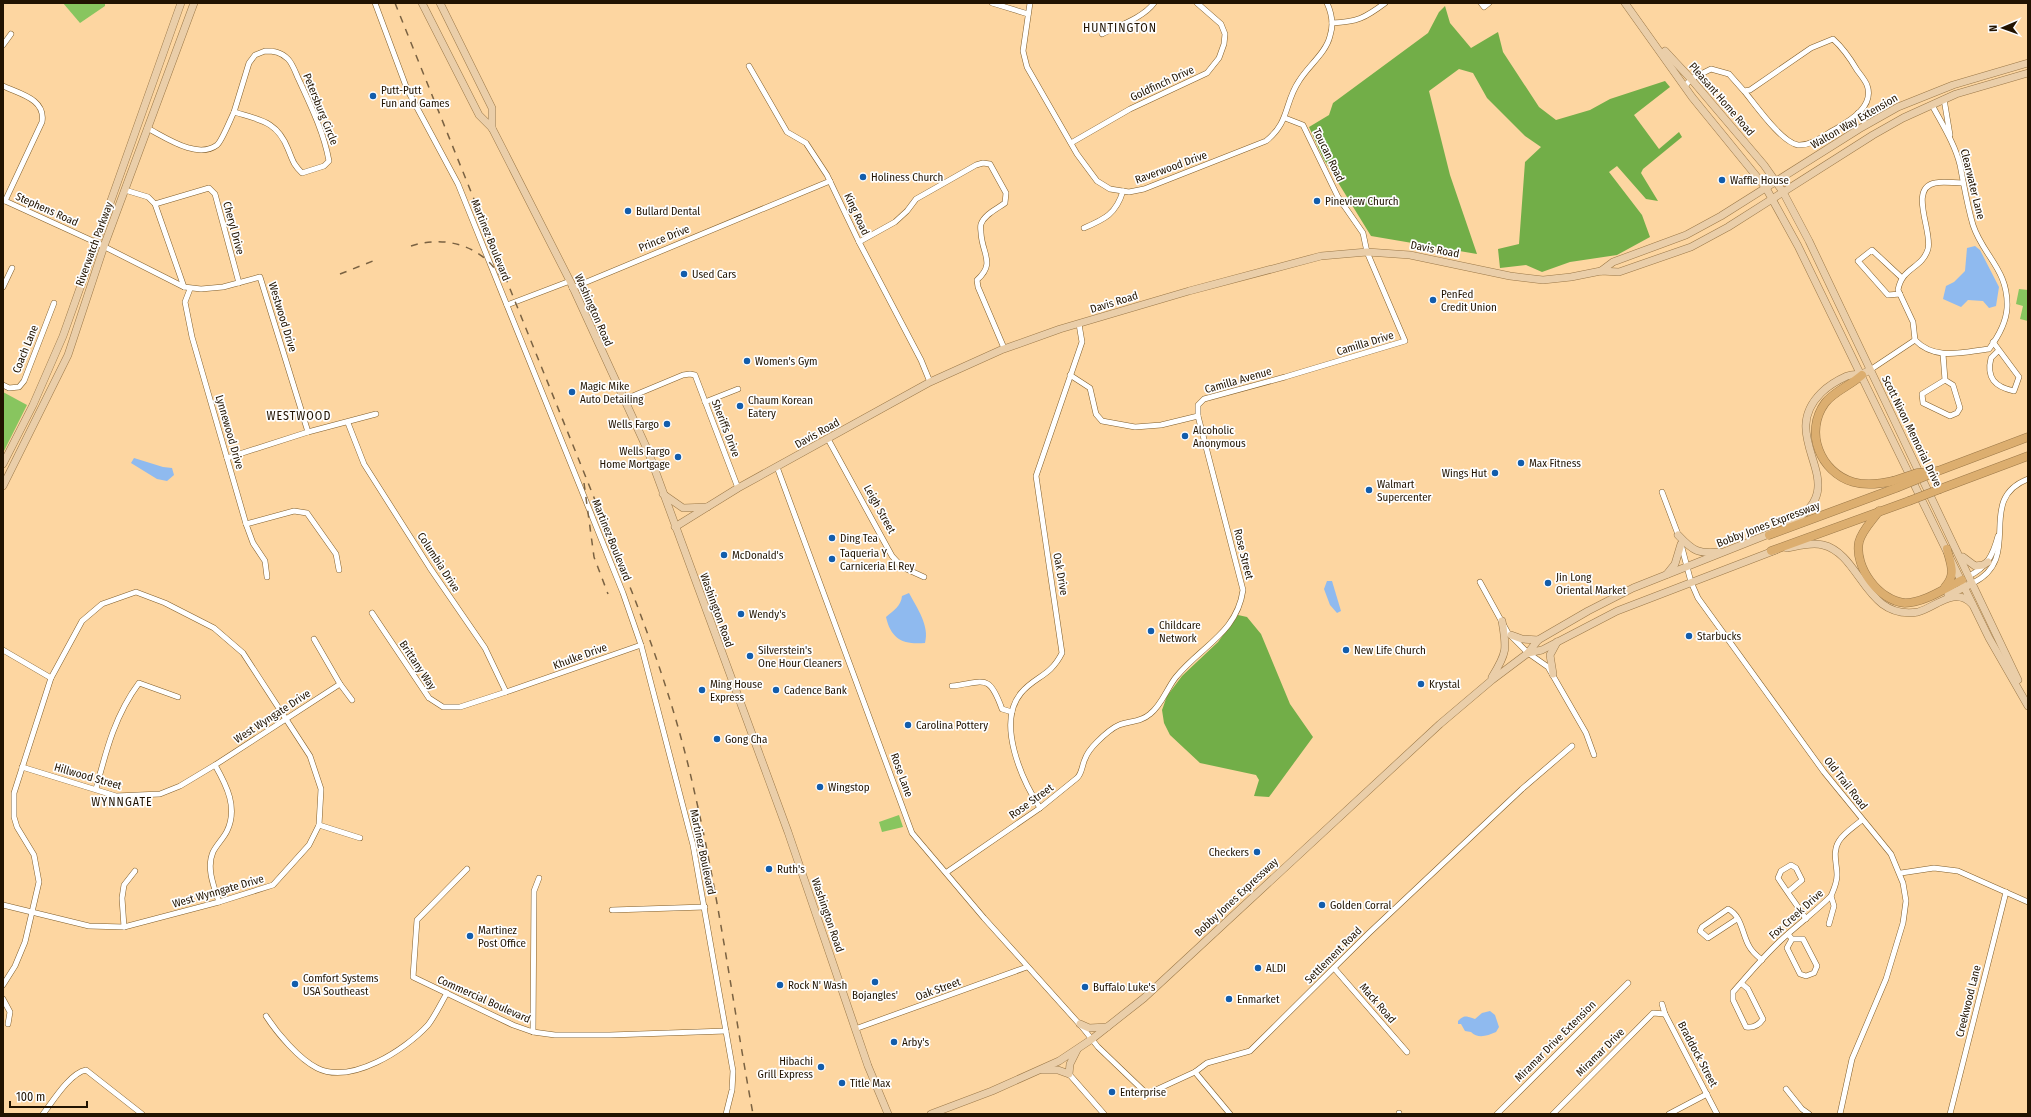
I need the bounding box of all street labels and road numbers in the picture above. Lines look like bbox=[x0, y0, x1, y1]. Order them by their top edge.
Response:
street label: Pleasant Home Road bbox=[1686, 60, 1757, 139]
street label: Goldfinch Drive bbox=[1128, 63, 1196, 104]
street label: Petersburg Circle bbox=[300, 71, 341, 147]
street label: Walton Way Extension bbox=[1809, 91, 1900, 152]
street label: Toucan Road bbox=[1310, 127, 1347, 184]
street label: Raverwood Drive bbox=[1133, 148, 1209, 187]
street label: Clearwater Lane bbox=[1957, 148, 1988, 221]
street label: Stephens Road bbox=[13, 190, 80, 229]
street label: King Road bbox=[841, 191, 872, 237]
street label: Martinez Boulevard bbox=[468, 197, 513, 283]
street label: Riverwatch Parkway bbox=[73, 200, 116, 288]
street label: Cheryl Drive bbox=[220, 200, 247, 256]
street label: Prince Drive bbox=[637, 222, 692, 255]
street label: Davis Road bbox=[1409, 238, 1460, 261]
street label: Washington Road bbox=[572, 272, 615, 348]
street label: Westwood Drive bbox=[266, 281, 299, 354]
street label: Davis Road bbox=[1089, 289, 1140, 316]
street label: Coach Lane bbox=[10, 323, 41, 375]
street label: Camilla Drive bbox=[1335, 329, 1395, 358]
street label: Camilla Avenue bbox=[1203, 365, 1273, 396]
street label: Scott Nixon Memorial Drive bbox=[1879, 374, 1944, 489]
street label: Lynnewood Drive bbox=[213, 394, 246, 471]
street label: Sheriffs Drive bbox=[709, 398, 742, 459]
street label: Davis Road bbox=[793, 416, 842, 451]
street label: Leigh Street bbox=[861, 483, 898, 536]
street label: Martinez Boulevard bbox=[589, 497, 634, 583]
street label: Bobby Jones Expressway bbox=[1715, 499, 1822, 550]
street label: Rose Street bbox=[1231, 528, 1256, 581]
street label: Columbia Drive bbox=[415, 530, 463, 594]
street label: Oak Drive bbox=[1050, 552, 1071, 596]
street label: Washington Road bbox=[697, 571, 736, 649]
street label: Brittany Way bbox=[396, 638, 439, 692]
street label: Khulke Drive bbox=[551, 641, 609, 672]
street label: West Wyngate Drive bbox=[232, 687, 313, 746]
street label: Rose Lane bbox=[888, 751, 915, 799]
street label: Old Trail Road bbox=[1821, 755, 1870, 812]
street label: Hillwood Street bbox=[53, 761, 123, 792]
street label: Rose Street bbox=[1007, 781, 1056, 822]
street label: Martinez Boulevard bbox=[687, 808, 718, 896]
street label: Bobby Jones Expressway bbox=[1192, 855, 1281, 939]
street label: West Wynngate Drive bbox=[171, 872, 265, 911]
street label: Washington Road bbox=[809, 876, 846, 954]
street label: Fox Creek Drive bbox=[1767, 887, 1826, 942]
street label: Settlement Road bbox=[1302, 924, 1364, 986]
street label: Creekwood Lane bbox=[1953, 964, 1984, 1038]
street label: Commercial Boulevard bbox=[435, 973, 532, 1026]
street label: Oak Street bbox=[914, 975, 963, 1004]
street label: Mack Road bbox=[1357, 981, 1398, 1026]
street label: Miramar Drive Extension bbox=[1512, 998, 1599, 1085]
street label: Braddock Street bbox=[1675, 1019, 1720, 1089]
street label: Miramar Drive bbox=[1573, 1025, 1627, 1079]

